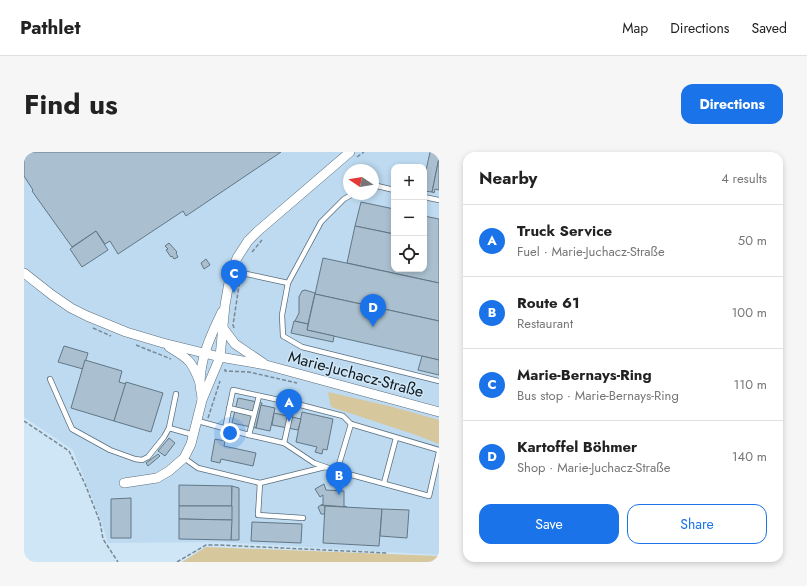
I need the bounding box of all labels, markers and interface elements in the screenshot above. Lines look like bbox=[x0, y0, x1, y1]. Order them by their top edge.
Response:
text: Pathlet bbox=[20, 14, 80, 41]
text: Map bbox=[622, 18, 648, 38]
text: Directions bbox=[670, 18, 730, 38]
text: Saved bbox=[752, 18, 787, 38]
text: Find us bbox=[24, 84, 118, 125]
button: Directions bbox=[681, 84, 783, 124]
north arrow bbox=[343, 164, 379, 200]
map controls bbox=[391, 164, 427, 272]
button: + bbox=[391, 164, 427, 200]
text: Nearby bbox=[479, 166, 537, 190]
text: 4 results bbox=[721, 169, 767, 188]
button: − bbox=[391, 200, 427, 236]
text: Truck Service bbox=[517, 220, 612, 242]
text: A bbox=[487, 231, 497, 250]
text: 50 m bbox=[738, 231, 767, 250]
button: locate bbox=[391, 236, 427, 272]
text: Fuel · Marie-Juchacz-Straße bbox=[517, 242, 665, 261]
pin: C bbox=[221, 260, 247, 293]
text: Route 61 bbox=[517, 292, 580, 314]
pin: D bbox=[360, 294, 386, 327]
text: B bbox=[488, 303, 496, 322]
text: 100 m bbox=[732, 303, 767, 322]
text: Restaurant bbox=[517, 314, 573, 333]
street label: Marie-Juchacz-Straße bbox=[286, 345, 426, 403]
text: Marie-Bernays-Ring bbox=[517, 364, 652, 386]
text: C bbox=[487, 375, 497, 394]
text: 110 m bbox=[733, 375, 767, 394]
text: Bus stop · Marie-Bernays-Ring bbox=[517, 386, 679, 405]
pin: A bbox=[276, 389, 302, 422]
your location bbox=[220, 423, 240, 443]
text: Kartoffel Böhmer bbox=[517, 436, 637, 458]
text: D bbox=[487, 447, 497, 466]
text: 140 m bbox=[732, 447, 767, 466]
text: Shop · Marie-Juchacz-Straße bbox=[517, 458, 670, 477]
pin: B bbox=[326, 462, 352, 495]
button: Save bbox=[479, 504, 619, 544]
button: Share bbox=[627, 504, 767, 544]

